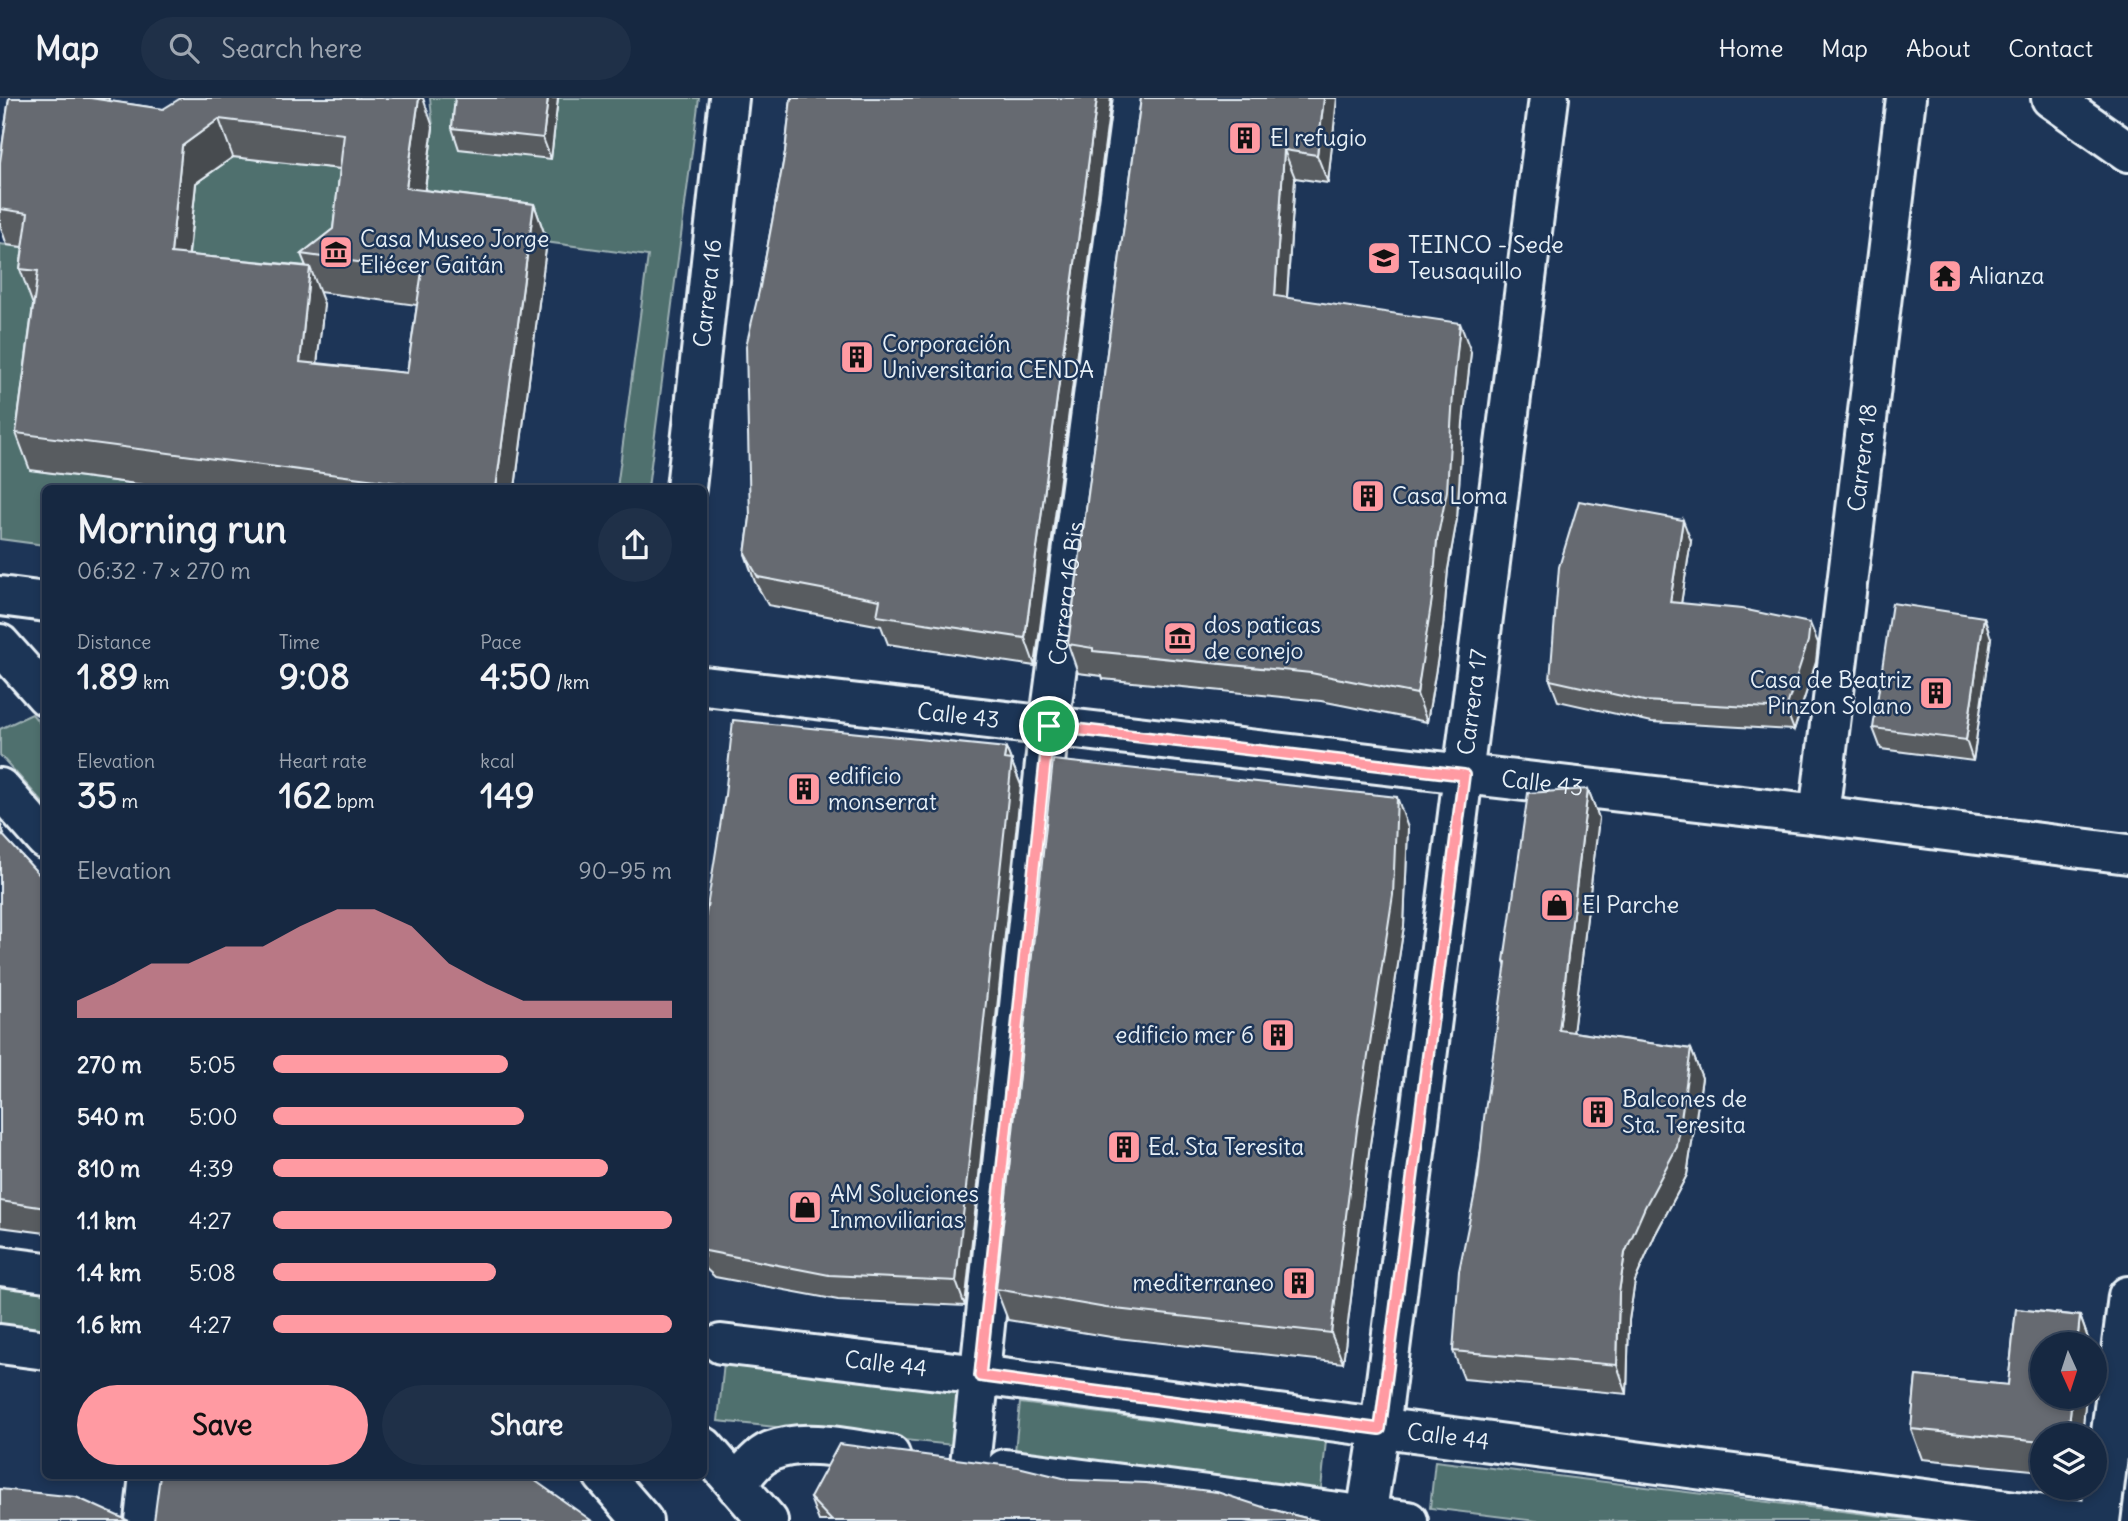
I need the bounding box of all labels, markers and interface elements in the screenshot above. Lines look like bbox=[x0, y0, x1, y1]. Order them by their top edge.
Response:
search box bbox=[141, 17, 631, 80]
text: Map bbox=[35, 27, 99, 69]
icon: search bbox=[165, 29, 203, 67]
text: Search here bbox=[221, 32, 362, 65]
text: Home bbox=[1719, 33, 1783, 63]
text: Map bbox=[1821, 33, 1868, 63]
text: About bbox=[1906, 33, 1970, 63]
text: Contact bbox=[2008, 33, 2093, 63]
building icon: El refugio bbox=[1226, 119, 1264, 157]
place label: El refugio bbox=[1270, 123, 1367, 152]
place label: Casa Museo Jorge Eliécer Gaitán bbox=[360, 224, 549, 279]
place label: TEINCO - Sede Teusaquillo bbox=[1408, 230, 1564, 285]
museum icon: Casa Museo Jorge Eliécer Gaitán bbox=[317, 233, 355, 271]
street label: Carrera 16 bbox=[687, 237, 727, 349]
school or university icon: TEINCO - Sede Teusaquillo bbox=[1365, 239, 1403, 277]
temple icon: Alianza bbox=[1926, 257, 1964, 295]
place label: Alianza bbox=[1969, 261, 2045, 290]
place label: Corporación Universitaria CENDA bbox=[882, 329, 1094, 384]
building icon: Corporación Universitaria CENDA bbox=[838, 338, 876, 376]
street label: Carrera 18 bbox=[1841, 402, 1883, 513]
building icon: Casa Loma bbox=[1349, 477, 1387, 515]
place label: Casa Loma bbox=[1392, 481, 1508, 510]
text: Morning run bbox=[77, 506, 287, 553]
button: share bbox=[598, 508, 672, 582]
street label: Carrera 16 Bis bbox=[1042, 520, 1090, 667]
text: 06:32 · 7 × 270 m bbox=[77, 556, 251, 585]
place label: dos paticas de conejo bbox=[1204, 610, 1321, 665]
museum icon: dos paticas de conejo bbox=[1161, 619, 1199, 657]
text: Distance bbox=[77, 630, 151, 654]
text: Time bbox=[279, 630, 320, 654]
text: Pace bbox=[480, 630, 522, 654]
street label: Carrera 17 bbox=[1451, 647, 1493, 757]
text: 1.89 bbox=[77, 654, 138, 698]
text: 9:08 bbox=[279, 654, 350, 698]
text: 4:50 bbox=[480, 654, 552, 698]
place label: Casa de Beatriz Pinzon Solano bbox=[1750, 665, 1912, 720]
text: km bbox=[138, 670, 169, 694]
text: /km bbox=[552, 670, 589, 694]
building icon: Casa de Beatriz Pinzon Solano bbox=[1917, 674, 1955, 712]
street label: Calle 43 bbox=[916, 696, 1001, 734]
pin bbox=[1019, 696, 1079, 756]
icon: arrive bbox=[1030, 707, 1068, 745]
text: Elevation bbox=[77, 749, 155, 773]
text: Heart rate bbox=[279, 749, 367, 773]
text: kcal bbox=[480, 749, 515, 773]
place label: edificio monserrat bbox=[828, 761, 937, 816]
street label: Calle 43 bbox=[1500, 763, 1585, 802]
building icon: edificio monserrat bbox=[785, 770, 823, 808]
text: 35 bbox=[77, 773, 117, 817]
text: 162 bbox=[279, 773, 332, 817]
text: 149 bbox=[480, 773, 535, 817]
text: m bbox=[117, 789, 138, 813]
text: bpm bbox=[332, 789, 374, 813]
text: Elevation bbox=[77, 856, 171, 885]
text: 90–95 m bbox=[578, 856, 672, 885]
shop icon: El Parche bbox=[1538, 886, 1576, 924]
place label: El Parche bbox=[1582, 890, 1679, 919]
building icon: edificio mcr 6 bbox=[1259, 1016, 1297, 1054]
place label: edificio mcr 6 bbox=[1115, 1020, 1254, 1049]
text: 270 m bbox=[77, 1050, 142, 1079]
text: 5:05 bbox=[189, 1050, 236, 1079]
place label: Balcones de Sta. Teresita bbox=[1622, 1084, 1747, 1139]
building icon: Balcones de Sta. Teresita bbox=[1579, 1093, 1617, 1131]
text: 540 m bbox=[77, 1102, 144, 1131]
text: 5:00 bbox=[189, 1102, 238, 1131]
building icon: Ed. Sta Teresita bbox=[1105, 1128, 1143, 1166]
place label: Ed. Sta Teresita bbox=[1148, 1132, 1304, 1161]
text: 810 m bbox=[77, 1154, 140, 1183]
text: 4:39 bbox=[189, 1154, 234, 1183]
place label: AM Soluciones Inmoviliarias bbox=[830, 1179, 979, 1234]
shop icon: AM Soluciones Inmoviliarias bbox=[786, 1188, 824, 1226]
text: 1.1 km bbox=[77, 1206, 136, 1235]
text: 4:27 bbox=[189, 1206, 231, 1235]
text: 1.4 km bbox=[77, 1258, 141, 1287]
text: 5:08 bbox=[189, 1258, 236, 1287]
building icon: mediterraneo bbox=[1280, 1264, 1318, 1302]
place label: mediterraneo bbox=[1133, 1268, 1274, 1297]
text: 1.6 km bbox=[77, 1310, 142, 1339]
text: 4:27 bbox=[189, 1310, 231, 1339]
north arrow bbox=[2030, 1332, 2107, 1409]
map controls bbox=[2030, 1332, 2107, 1500]
street label: Calle 44 bbox=[843, 1344, 929, 1383]
button: Save bbox=[77, 1385, 368, 1465]
button: Share bbox=[382, 1385, 672, 1465]
street label: Calle 44 bbox=[1405, 1416, 1491, 1456]
button: layers bbox=[2030, 1423, 2107, 1500]

